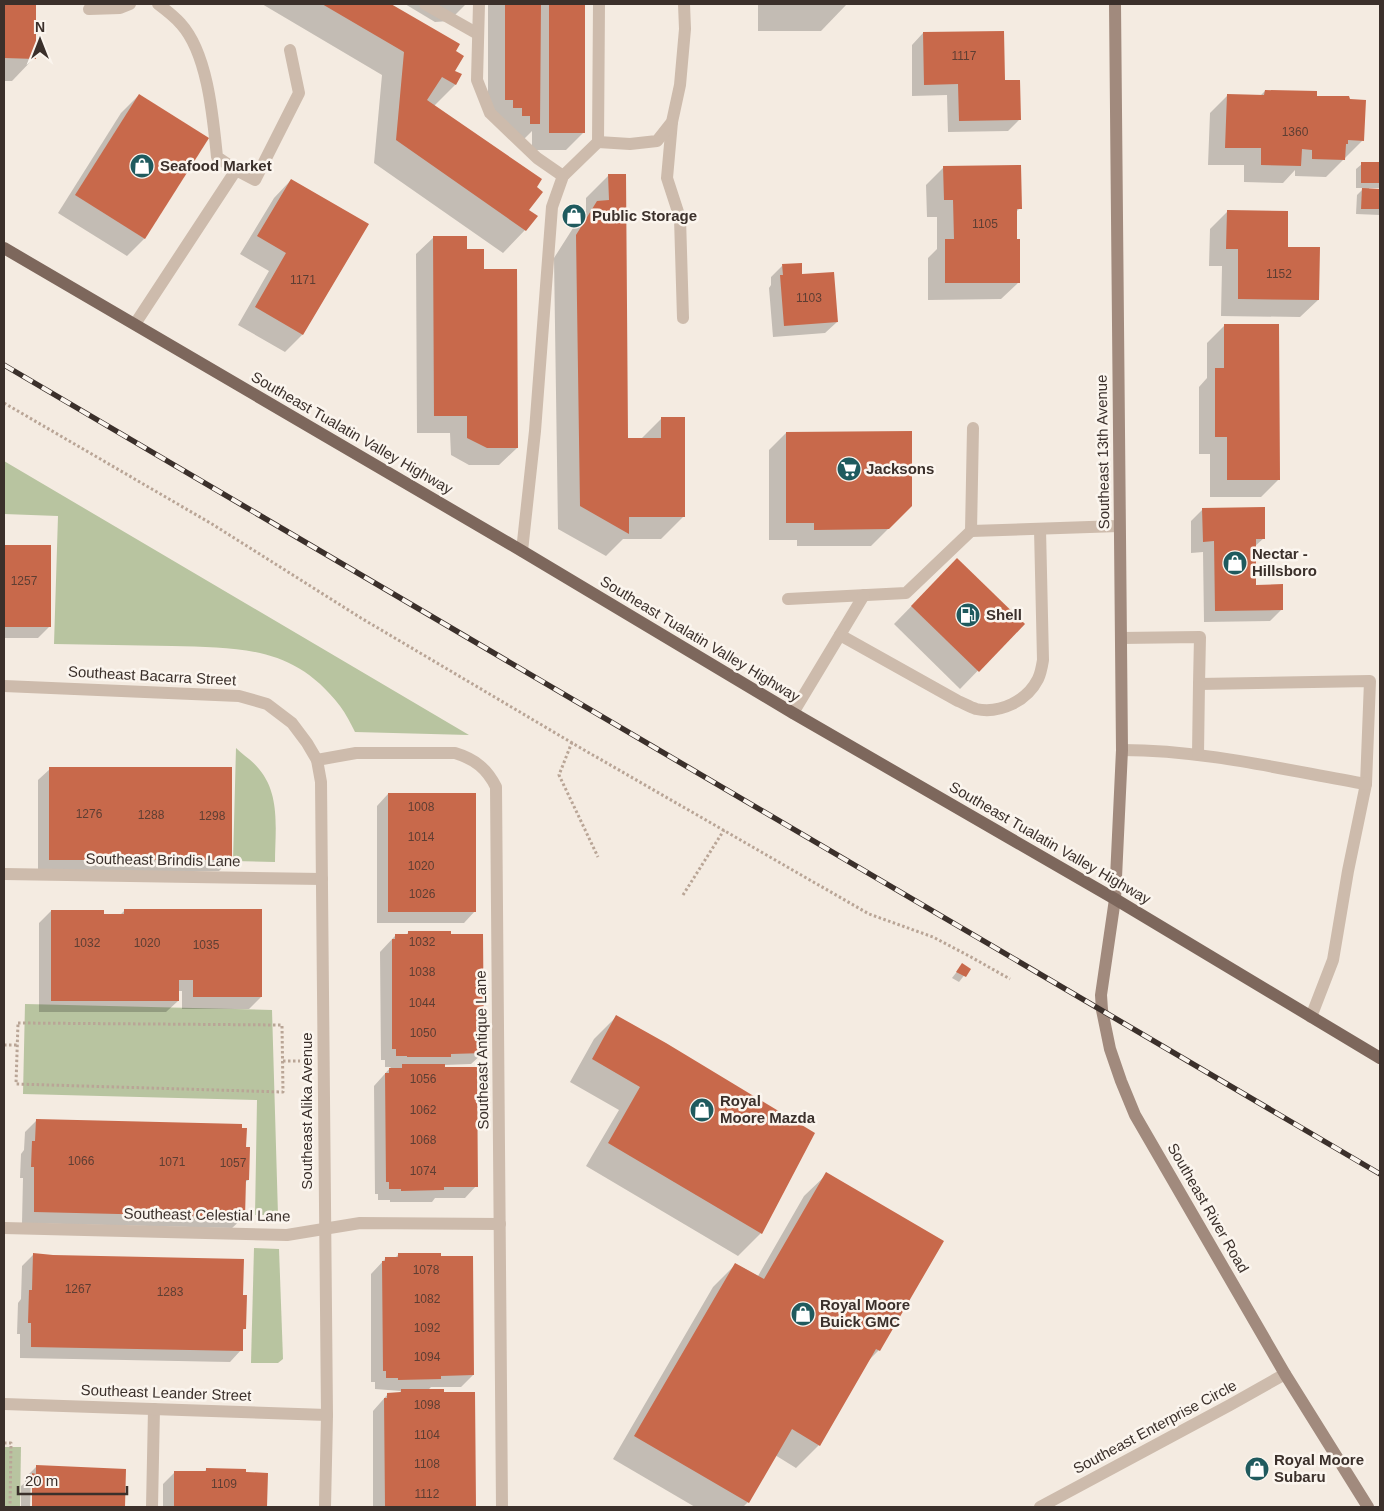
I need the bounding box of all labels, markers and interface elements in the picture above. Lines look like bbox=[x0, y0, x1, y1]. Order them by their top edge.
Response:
north arrow bbox=[15, 15, 65, 65]
text: N bbox=[35, 19, 45, 35]
house number: 1117 bbox=[952, 49, 977, 63]
house number: 1360 bbox=[1282, 125, 1309, 139]
shop icon: Seafood Market bbox=[129, 153, 155, 179]
place label: Seafood Market bbox=[160, 157, 272, 174]
shop icon: Public Storage bbox=[561, 203, 587, 229]
place label: Public Storage bbox=[592, 207, 697, 224]
house number: 1105 bbox=[972, 217, 998, 231]
house number: 1152 bbox=[1266, 267, 1292, 281]
house number: 1171 bbox=[290, 273, 316, 287]
house number: 1103 bbox=[796, 291, 822, 305]
street label: Southeast Tualatin Valley Highway bbox=[248, 368, 456, 498]
street label: Southeast 13th Avenue bbox=[1093, 374, 1112, 530]
supermarket icon: Jacksons bbox=[836, 456, 862, 482]
place label: Jacksons bbox=[866, 460, 934, 477]
place label: Nectar - Hillsboro bbox=[1252, 545, 1317, 579]
shop icon: Nectar - Hillsboro bbox=[1222, 550, 1248, 576]
street label: Southeast Tualatin Valley Highway bbox=[597, 572, 804, 705]
house number: 1257 bbox=[11, 574, 38, 588]
fuel station icon: Shell bbox=[955, 602, 981, 628]
place label: Shell bbox=[986, 606, 1022, 623]
street label: Southeast Bacarra Street bbox=[67, 663, 237, 688]
street label: Southeast Tualatin Valley Highway bbox=[946, 778, 1154, 908]
house number: 1008 bbox=[408, 800, 435, 814]
house number: 1276 bbox=[76, 807, 103, 821]
house number: 1288 bbox=[138, 808, 165, 822]
house number: 1298 bbox=[199, 809, 226, 823]
house number: 1014 bbox=[408, 830, 435, 844]
street label: Southeast Brindis Lane bbox=[85, 850, 241, 869]
house number: 1020 bbox=[408, 859, 435, 873]
house number: 1026 bbox=[409, 887, 436, 901]
house number: 1032 bbox=[409, 935, 436, 949]
house number: 1032 bbox=[74, 936, 101, 950]
house number: 1020 bbox=[134, 936, 161, 950]
house number: 1035 bbox=[193, 938, 220, 952]
house number: 1038 bbox=[409, 965, 436, 979]
street label: Southeast Antique Lane bbox=[472, 970, 491, 1130]
house number: 1044 bbox=[409, 996, 436, 1010]
house number: 1050 bbox=[410, 1026, 437, 1040]
street label: Southeast Alika Avenue bbox=[298, 1032, 315, 1190]
house number: 1056 bbox=[410, 1072, 437, 1086]
place label: Royal Moore Mazda bbox=[720, 1092, 816, 1126]
shop icon: Royal Moore Mazda bbox=[689, 1097, 715, 1123]
house number: 1062 bbox=[410, 1103, 437, 1117]
house number: 1068 bbox=[410, 1133, 437, 1147]
street label: Southeast River Road bbox=[1164, 1140, 1252, 1276]
house number: 1066 bbox=[68, 1154, 95, 1168]
house number: 1071 bbox=[159, 1155, 186, 1169]
house number: 1057 bbox=[220, 1156, 247, 1170]
house number: 1074 bbox=[410, 1164, 437, 1178]
street label: Southeast Celestial Lane bbox=[123, 1205, 291, 1224]
house number: 1078 bbox=[413, 1263, 440, 1277]
house number: 1267 bbox=[65, 1282, 92, 1296]
house number: 1283 bbox=[157, 1285, 184, 1299]
house number: 1082 bbox=[414, 1292, 441, 1306]
place label: Royal Moore Buick GMC bbox=[820, 1296, 910, 1330]
shop icon: Royal Moore Buick GMC bbox=[790, 1301, 816, 1327]
house number: 1092 bbox=[414, 1321, 441, 1335]
house number: 1094 bbox=[414, 1350, 441, 1364]
street label: Southeast Enterprise Circle bbox=[1070, 1376, 1239, 1477]
street label: Southeast Leander Street bbox=[80, 1381, 253, 1404]
house number: 1098 bbox=[414, 1398, 441, 1412]
house number: 1104 bbox=[414, 1428, 440, 1442]
place label: Royal Moore Subaru bbox=[1274, 1451, 1364, 1485]
shop icon: Royal Moore Subaru bbox=[1244, 1456, 1270, 1482]
house number: 1108 bbox=[414, 1457, 440, 1471]
scale bar bbox=[18, 1464, 126, 1496]
text: 20 m bbox=[25, 1472, 58, 1489]
house number: 1109 bbox=[211, 1477, 237, 1491]
house number: 1112 bbox=[415, 1487, 440, 1501]

